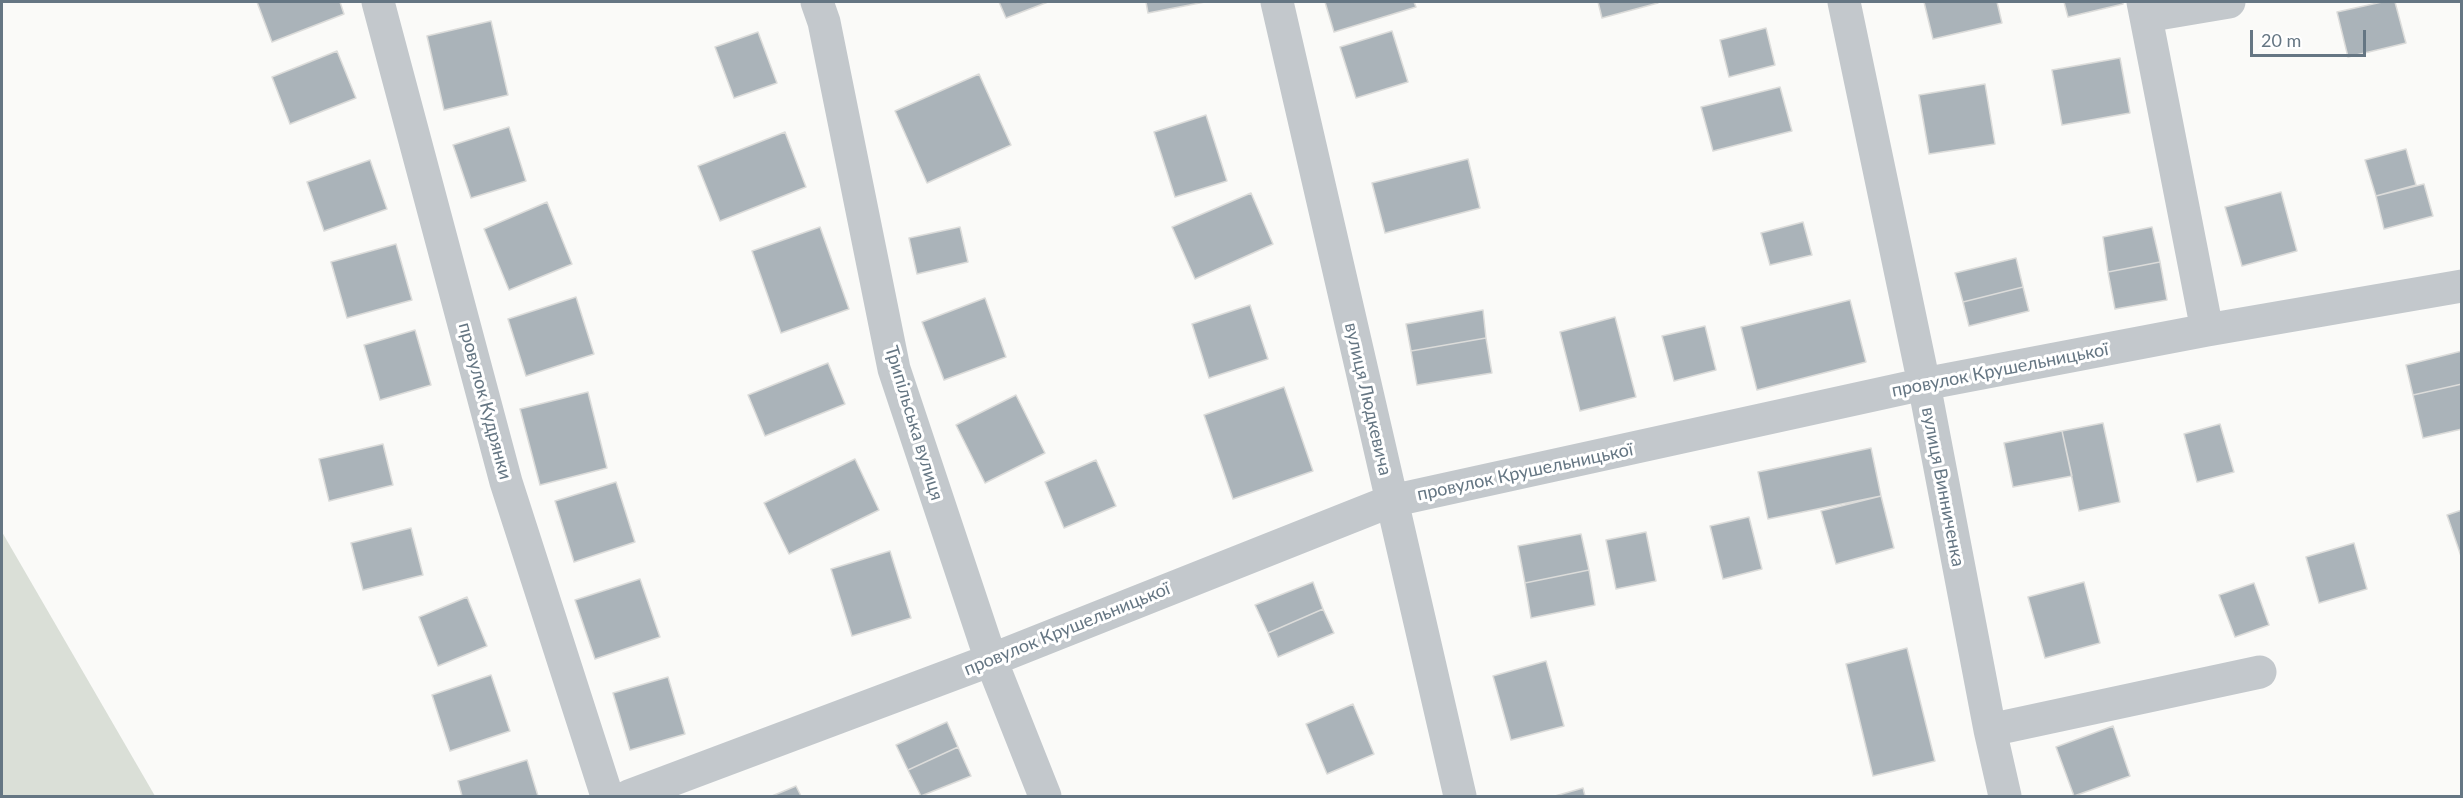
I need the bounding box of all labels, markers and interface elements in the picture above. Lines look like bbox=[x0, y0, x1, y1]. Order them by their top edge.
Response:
scale bar bbox=[2253, 18, 2368, 56]
text: 20 m bbox=[2261, 29, 2301, 51]
street label: провулок Кудрянки bbox=[454, 320, 516, 482]
street label: вулиця Людкевича bbox=[1340, 320, 1396, 478]
street label: провулок Крушельницької bbox=[1890, 338, 2110, 402]
street label: Трипільська вулиця bbox=[880, 343, 948, 503]
street label: вулиця Винниченка bbox=[1917, 405, 1969, 569]
street label: провулок Крушельницької bbox=[1415, 439, 1635, 505]
street label: провулок Крушельницької bbox=[961, 578, 1173, 680]

